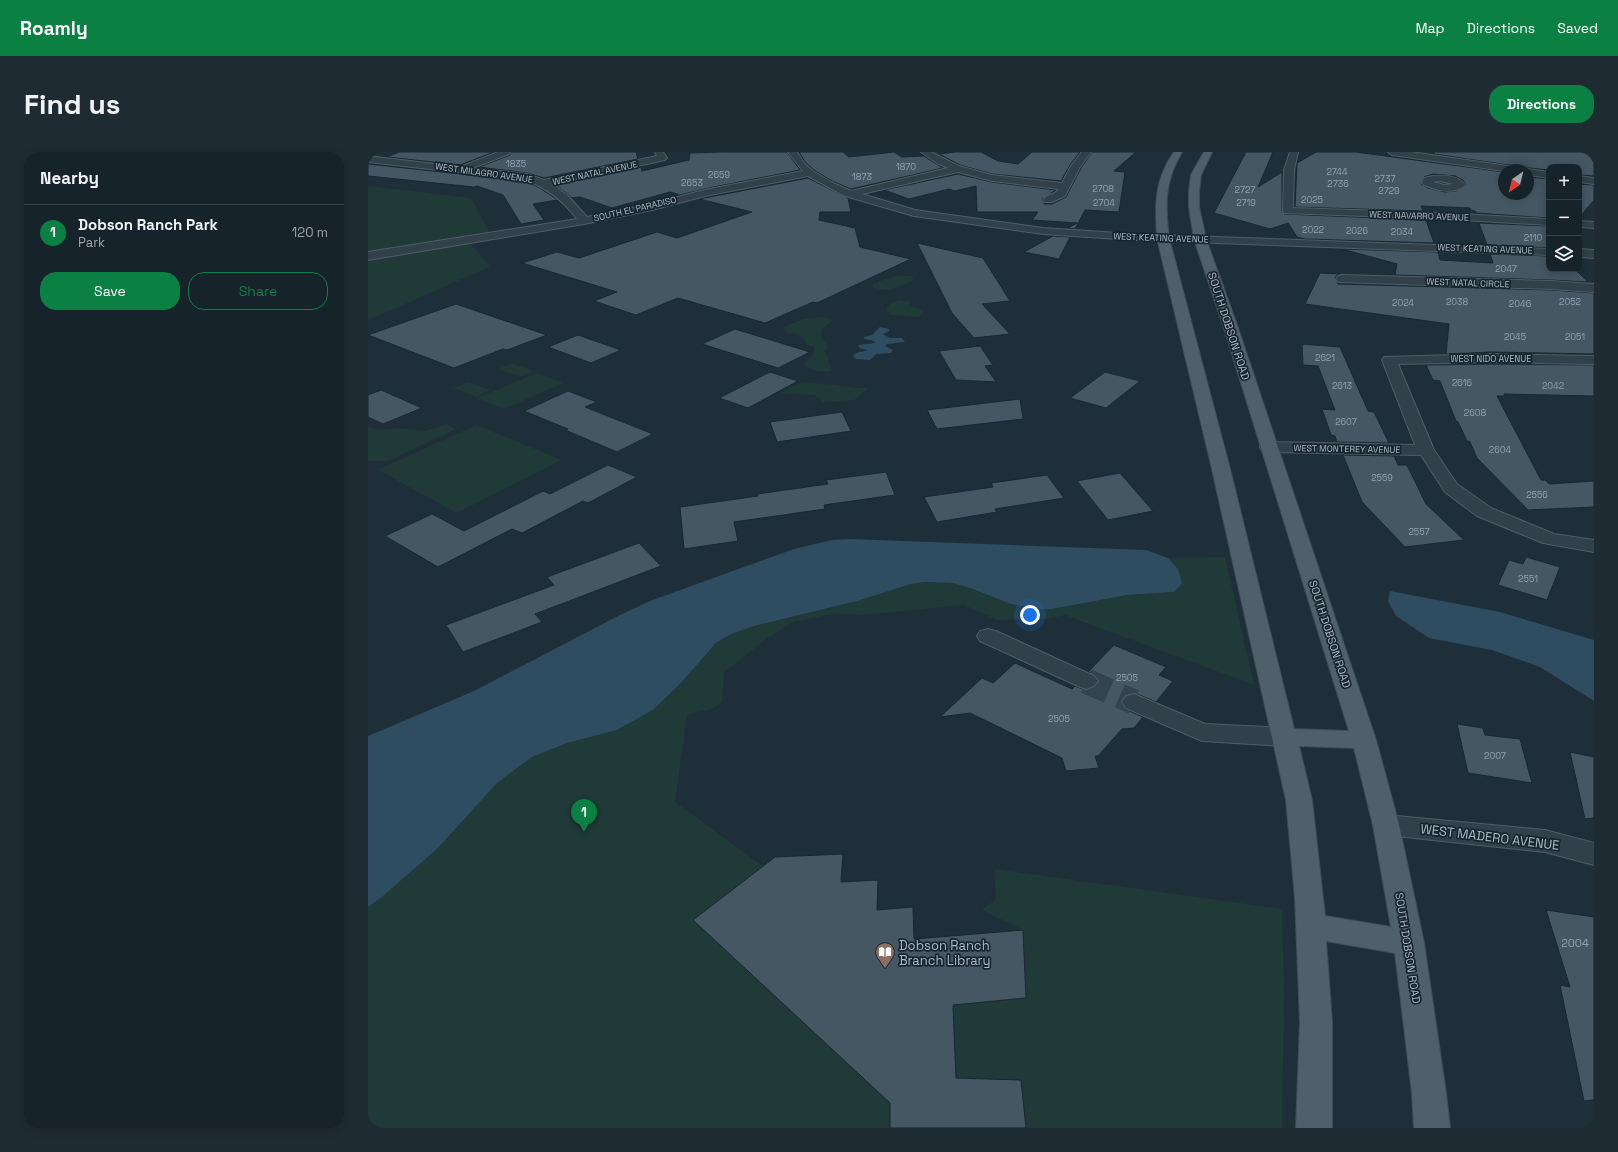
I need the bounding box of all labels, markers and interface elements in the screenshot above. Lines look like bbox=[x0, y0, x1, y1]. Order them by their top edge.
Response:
text: Roamly bbox=[20, 16, 88, 41]
text: Map bbox=[1415, 19, 1445, 37]
text: Directions bbox=[1467, 19, 1535, 37]
text: Saved bbox=[1557, 19, 1598, 37]
button: Directions bbox=[1489, 85, 1594, 123]
text: Find us bbox=[24, 86, 121, 122]
house number: 1835 bbox=[506, 158, 526, 170]
street label: WEST NATAL AVENUE bbox=[551, 158, 639, 188]
street label: WEST MILAGRO AVENUE bbox=[434, 160, 534, 186]
house number: 1870 bbox=[896, 161, 916, 173]
north arrow bbox=[1498, 164, 1534, 200]
map controls bbox=[1546, 164, 1582, 272]
button: + bbox=[1546, 164, 1582, 200]
house number: 2744 bbox=[1326, 166, 1348, 178]
text: Nearby bbox=[40, 167, 99, 189]
house number: 2659 bbox=[708, 169, 730, 181]
house number: 1873 bbox=[852, 171, 872, 183]
house number: 2737 bbox=[1375, 173, 1395, 185]
house number: 2653 bbox=[681, 177, 703, 189]
house number: 2736 bbox=[1327, 178, 1349, 190]
house number: 2708 bbox=[1092, 183, 1114, 195]
house number: 2727 bbox=[1235, 184, 1255, 196]
house number: 2729 bbox=[1378, 185, 1400, 197]
street label: SOUTH EL PARADISO bbox=[592, 194, 678, 224]
house number: 2025 bbox=[1301, 194, 1323, 206]
house number: 2704 bbox=[1093, 197, 1115, 209]
house number: 2719 bbox=[1236, 197, 1256, 209]
button: − bbox=[1546, 200, 1582, 236]
street label: WEST NAVARRO AVENUE bbox=[1369, 208, 1469, 224]
text: Dobson Ranch Park bbox=[78, 215, 218, 234]
text: 1 bbox=[50, 224, 56, 241]
text: 120 m bbox=[292, 224, 328, 241]
house number: 2022 bbox=[1302, 224, 1324, 236]
house number: 2026 bbox=[1346, 225, 1369, 237]
house number: 2034 bbox=[1391, 226, 1413, 238]
street label: WEST KEATING AVENUE bbox=[1113, 230, 1209, 246]
house number: 2110 bbox=[1524, 232, 1543, 244]
text: Park bbox=[78, 234, 105, 251]
button: layers bbox=[1546, 236, 1582, 272]
street label: WEST KEATING AVENUE bbox=[1437, 241, 1533, 257]
house number: 2047 bbox=[1495, 263, 1517, 275]
street label: SOUTH DOBSON ROAD bbox=[1205, 270, 1253, 382]
button: Save bbox=[40, 272, 180, 310]
button: Share bbox=[188, 272, 328, 310]
street label: WEST NATAL CIRCLE bbox=[1426, 276, 1510, 290]
house number: 2038 bbox=[1446, 296, 1469, 308]
house number: 2052 bbox=[1559, 296, 1581, 308]
house number: 2024 bbox=[1392, 297, 1414, 309]
house number: 2046 bbox=[1509, 298, 1532, 310]
house number: 2045 bbox=[1504, 331, 1526, 343]
house number: 2051 bbox=[1565, 331, 1585, 343]
house number: 2621 bbox=[1315, 352, 1335, 364]
street label: WEST NIDO AVENUE bbox=[1451, 353, 1531, 365]
house number: 2616 bbox=[1452, 377, 1473, 389]
house number: 2613 bbox=[1332, 380, 1352, 392]
house number: 2042 bbox=[1542, 380, 1564, 392]
house number: 2608 bbox=[1464, 407, 1487, 419]
house number: 2607 bbox=[1335, 416, 1357, 428]
street label: WEST MONTEREY AVENUE bbox=[1293, 442, 1401, 456]
house number: 2604 bbox=[1489, 444, 1512, 456]
house number: 2559 bbox=[1371, 472, 1393, 484]
house number: 2556 bbox=[1526, 489, 1548, 501]
house number: 2557 bbox=[1408, 526, 1430, 538]
house number: 2551 bbox=[1518, 573, 1538, 585]
street label: SOUTH DOBSON ROAD bbox=[1306, 578, 1354, 690]
your location bbox=[1020, 605, 1040, 625]
house number: 2505 bbox=[1116, 672, 1138, 684]
house number: 2505 bbox=[1048, 713, 1070, 725]
house number: 2007 bbox=[1484, 750, 1506, 762]
pin: 1 bbox=[571, 799, 597, 832]
street label: WEST MADERO AVENUE bbox=[1420, 820, 1560, 854]
street label: SOUTH DOBSON ROAD bbox=[1392, 891, 1424, 1005]
house number: 2004 bbox=[1561, 936, 1589, 950]
place label: Dobson Ranch Branch Library bbox=[899, 937, 990, 969]
library icon: Dobson Ranch Branch Library bbox=[874, 941, 896, 969]

